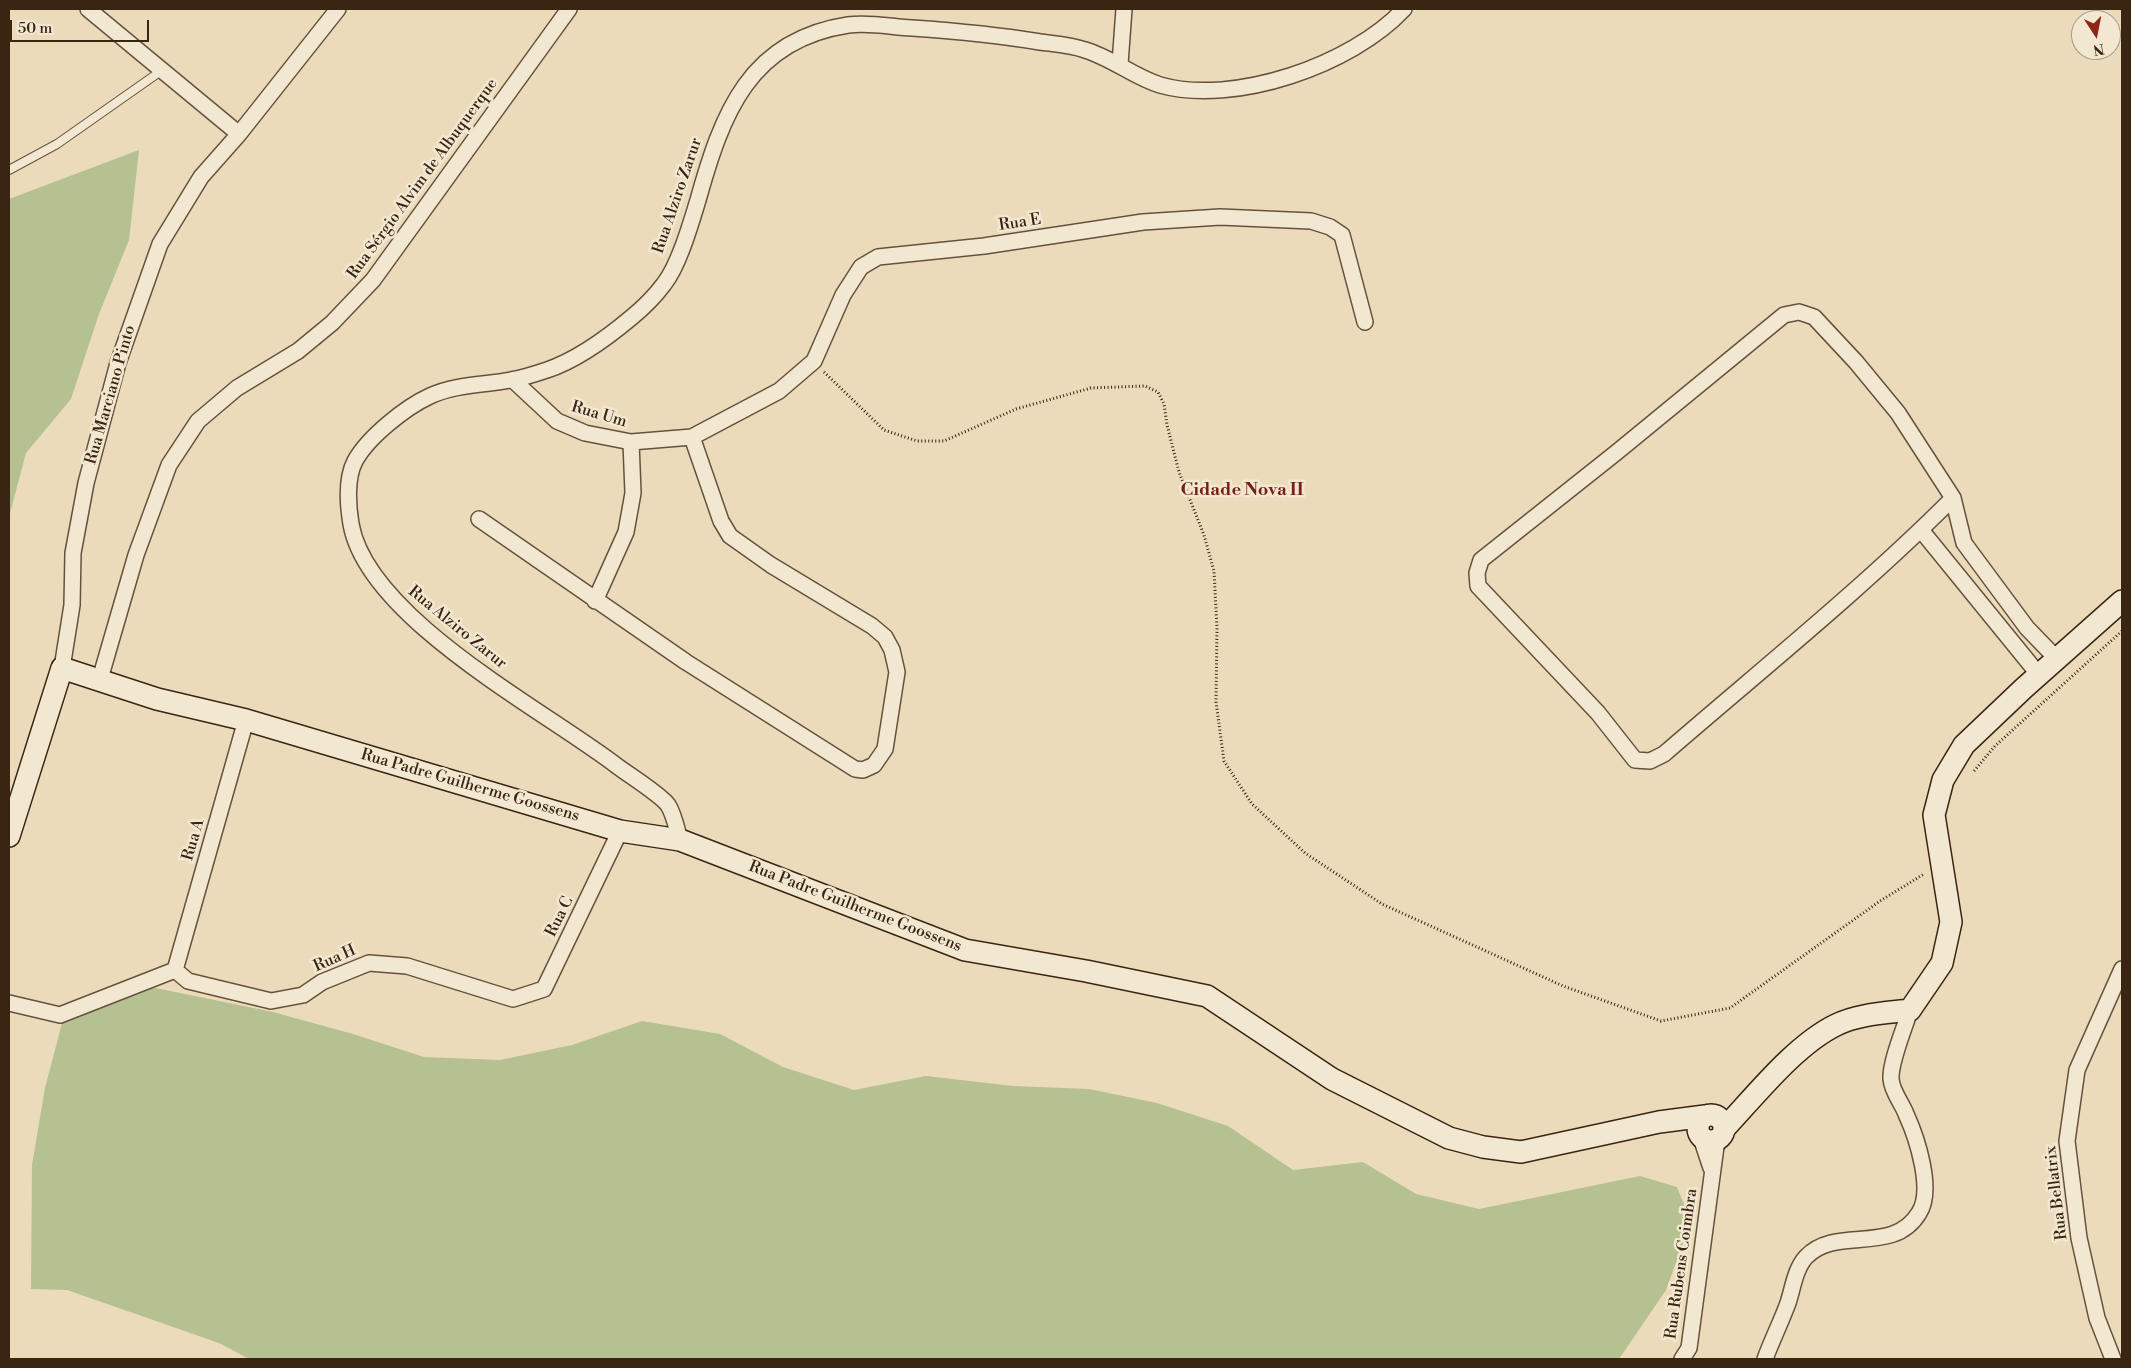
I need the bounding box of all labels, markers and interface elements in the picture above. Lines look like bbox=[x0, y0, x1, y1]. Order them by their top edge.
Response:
scale bar bbox=[12, 10, 151, 42]
north arrow bbox=[2071, 10, 2121, 60]
text: 50 m bbox=[18, 19, 52, 38]
text: N bbox=[2092, 39, 2106, 59]
street label: Rua Sérgio Alvim de Albuquerque bbox=[344, 75, 502, 283]
street label: Rua Alziro Zarur bbox=[649, 136, 707, 256]
street label: Rua E bbox=[997, 210, 1043, 236]
street label: Rua Marciano Pinto bbox=[82, 323, 140, 467]
street label: Rua Um bbox=[569, 398, 629, 432]
district label: Cidade Nova II bbox=[1180, 480, 1304, 502]
street label: Rua Alziro Zarur bbox=[404, 582, 510, 674]
street label: Rua Padre Guilherme Goossens bbox=[358, 746, 582, 826]
street label: Rua A bbox=[179, 817, 209, 863]
street label: Rua Padre Guilherme Goossens bbox=[746, 857, 964, 957]
street label: Rua C bbox=[542, 894, 578, 940]
street label: Rua H bbox=[311, 941, 359, 977]
street label: Rua Bellatrix bbox=[2042, 1145, 2072, 1241]
street label: Rua Rubens Coimbra bbox=[1662, 1187, 1702, 1341]

